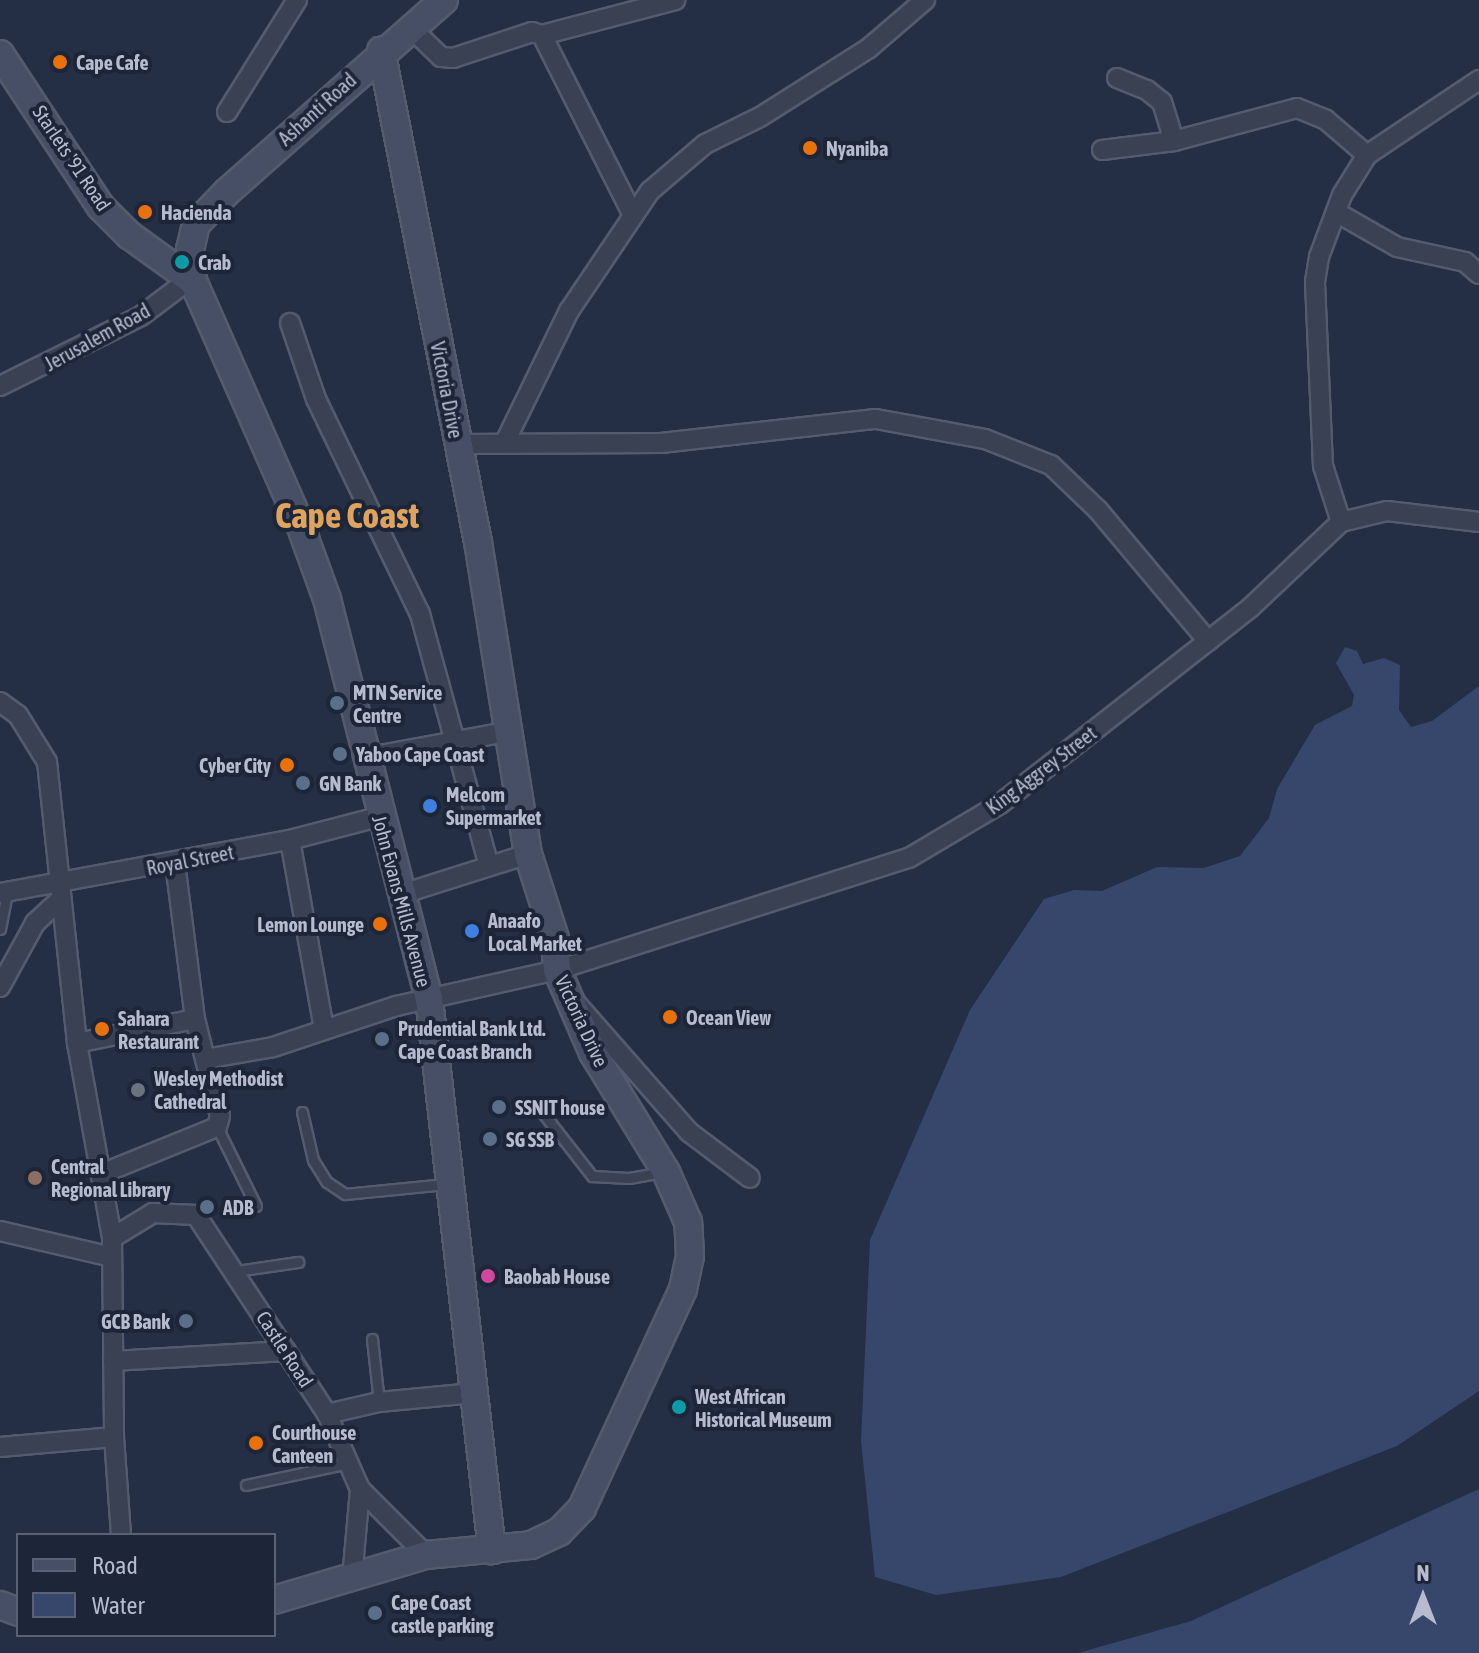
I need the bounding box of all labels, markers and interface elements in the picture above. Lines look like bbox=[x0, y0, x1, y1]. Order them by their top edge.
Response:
place label: Cape Cafe bbox=[76, 50, 148, 74]
marker: Cape Cafe bbox=[51, 53, 69, 71]
street label: Ashanti Road bbox=[273, 68, 361, 150]
street label: Starlets '91 Road bbox=[28, 101, 116, 215]
place label: Nyaniba bbox=[826, 136, 888, 160]
marker: Nyaniba bbox=[801, 139, 819, 157]
place label: Hacienda bbox=[161, 200, 231, 224]
marker: Hacienda bbox=[136, 203, 154, 221]
place label: Crab bbox=[198, 250, 231, 274]
marker: Crab bbox=[173, 253, 191, 271]
street label: Jerusalem Road bbox=[40, 298, 154, 376]
street label: Victoria Drive bbox=[426, 340, 468, 440]
district label: Cape Coast bbox=[275, 494, 419, 538]
place label: MTN Service Centre bbox=[353, 680, 442, 727]
marker: MTN Service Centre bbox=[328, 694, 346, 712]
street label: King Aggrey Street bbox=[981, 721, 1101, 819]
place label: Yaboo Cape Coast bbox=[356, 742, 484, 766]
marker: Yaboo Cape Coast bbox=[331, 745, 349, 763]
place label: Cyber City bbox=[199, 753, 271, 777]
marker: Cyber City bbox=[278, 756, 296, 774]
place label: GN Bank bbox=[319, 771, 381, 795]
marker: GN Bank bbox=[294, 774, 312, 792]
place label: Melcom Supermarket bbox=[446, 782, 541, 829]
marker: Melcom Supermarket bbox=[421, 797, 439, 815]
street label: John Evans Mills Avenue bbox=[367, 812, 437, 990]
street label: Royal Street bbox=[144, 840, 236, 880]
place label: Anaafo Local Market bbox=[488, 908, 582, 955]
place label: Lemon Lounge bbox=[257, 912, 364, 936]
marker: Lemon Lounge bbox=[371, 915, 389, 933]
marker: Anaafo Local Market bbox=[463, 922, 481, 940]
street label: Victoria Drive bbox=[550, 971, 614, 1071]
place label: Ocean View bbox=[686, 1005, 771, 1029]
place label: Sahara Restaurant bbox=[118, 1006, 199, 1053]
marker: Ocean View bbox=[661, 1008, 679, 1026]
place label: Prudential Bank Ltd. Cape Coast Branch bbox=[398, 1016, 546, 1063]
marker: Sahara Restaurant bbox=[93, 1020, 111, 1038]
marker: Prudential Bank Ltd. Cape Coast Branch bbox=[373, 1030, 391, 1048]
place label: Wesley Methodist Cathedral bbox=[154, 1066, 283, 1113]
marker: Wesley Methodist Cathedral bbox=[129, 1081, 147, 1099]
place label: SSNIT house bbox=[515, 1095, 605, 1119]
marker: SSNIT house bbox=[490, 1098, 508, 1116]
place label: SG SSB bbox=[506, 1127, 554, 1151]
marker: SG SSB bbox=[481, 1130, 499, 1148]
place label: Central Regional Library bbox=[51, 1154, 170, 1201]
marker: Central Regional Library bbox=[26, 1169, 44, 1187]
place label: ADB bbox=[223, 1195, 253, 1219]
marker: ADB bbox=[198, 1198, 216, 1216]
place label: Baobab House bbox=[504, 1264, 610, 1288]
marker: Baobab House bbox=[479, 1267, 497, 1285]
street label: Castle Road bbox=[251, 1306, 319, 1392]
place label: GCB Bank bbox=[101, 1309, 170, 1333]
marker: GCB Bank bbox=[177, 1312, 195, 1330]
place label: West African Historical Museum bbox=[695, 1384, 832, 1431]
marker: West African Historical Museum bbox=[670, 1398, 688, 1416]
place label: Courthouse Canteen bbox=[272, 1420, 356, 1467]
marker: Courthouse Canteen bbox=[247, 1434, 265, 1452]
legend bbox=[16, 1533, 276, 1637]
text: Road bbox=[92, 1552, 138, 1579]
north arrow bbox=[1383, 1557, 1463, 1637]
text: N bbox=[1417, 1560, 1429, 1586]
place label: Cape Coast castle parking bbox=[391, 1590, 494, 1637]
text: Water bbox=[92, 1592, 145, 1619]
marker: Cape Coast castle parking bbox=[366, 1604, 384, 1622]

